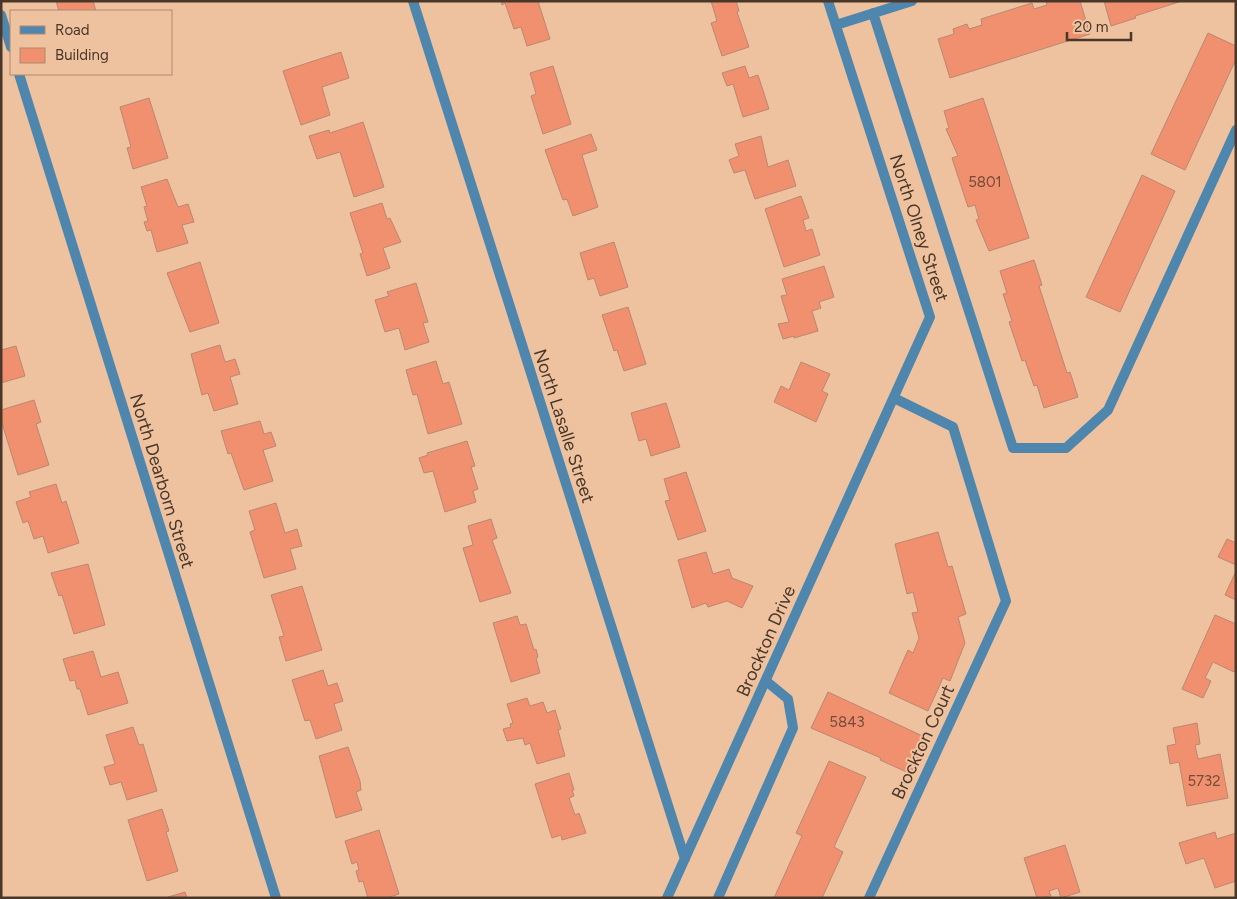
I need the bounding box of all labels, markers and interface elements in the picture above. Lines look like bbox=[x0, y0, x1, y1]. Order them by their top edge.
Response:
legend bbox=[10, 10, 172, 75]
scale bar bbox=[1067, 10, 1131, 42]
text: 20 m bbox=[1074, 18, 1108, 36]
text: Road bbox=[55, 21, 90, 39]
text: Building bbox=[55, 46, 109, 64]
street label: North Olney Street bbox=[885, 152, 953, 305]
house number: 5801 bbox=[968, 173, 1002, 191]
street label: North Lasalle Street bbox=[529, 346, 599, 506]
street label: North Dearborn Street bbox=[125, 391, 199, 571]
street label: Brockton Drive bbox=[732, 582, 800, 700]
street label: Brockton Court bbox=[887, 681, 959, 803]
house number: 5843 bbox=[829, 713, 865, 731]
house number: 5732 bbox=[1187, 772, 1221, 790]

